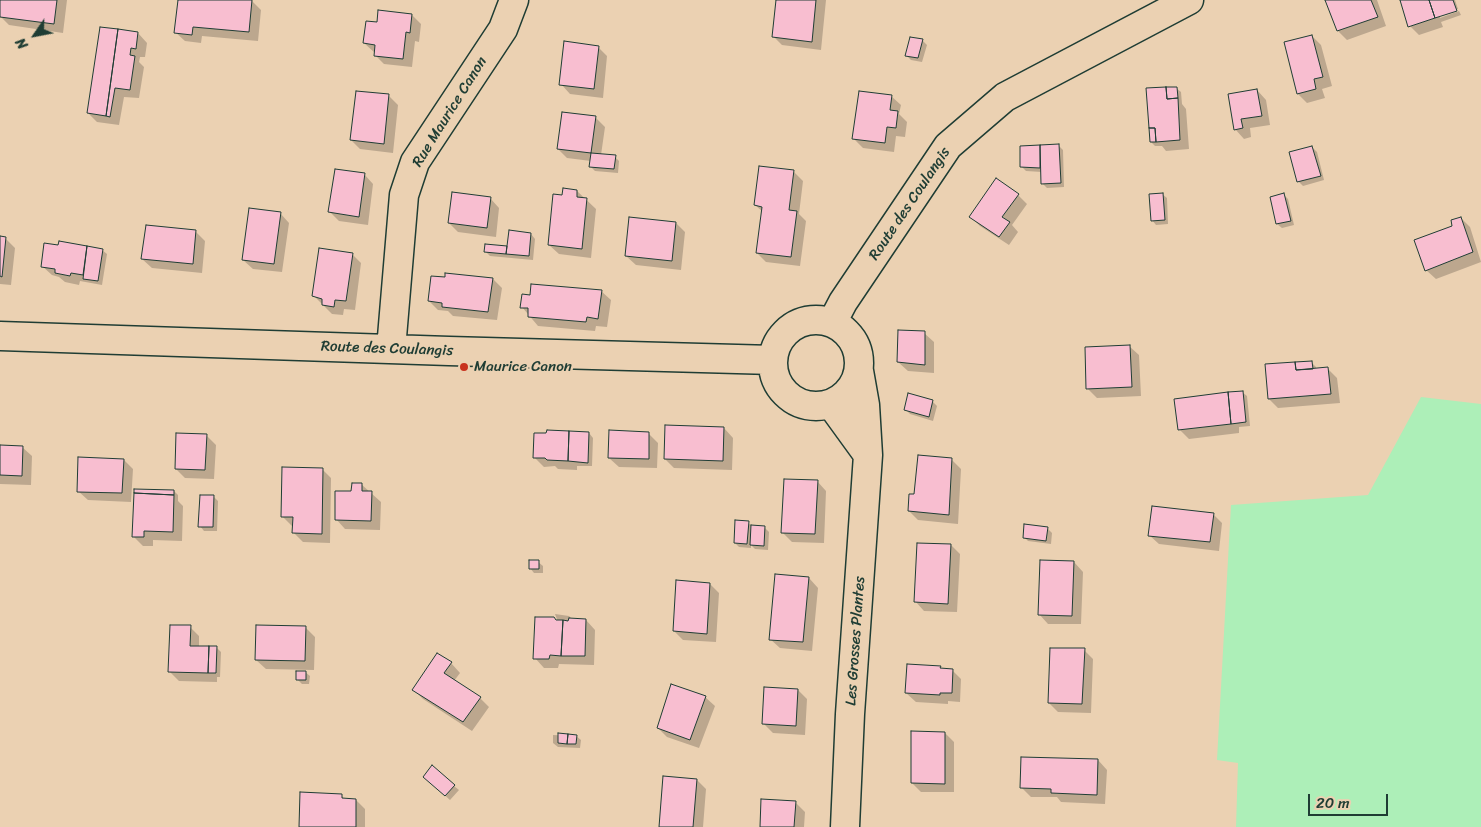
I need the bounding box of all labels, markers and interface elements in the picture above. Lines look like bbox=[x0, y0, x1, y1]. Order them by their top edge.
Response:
north arrow bbox=[10, 10, 60, 60]
text: N bbox=[9, 33, 35, 54]
street label: Rue Maurice Canon bbox=[409, 54, 491, 170]
street label: Route des Coulangis bbox=[866, 144, 954, 264]
street label: Route des Coulangis bbox=[321, 338, 453, 360]
place label: Maurice Canon bbox=[474, 358, 572, 376]
marker: Maurice Canon bbox=[458, 361, 470, 373]
street label: Les Grosses Plantes bbox=[842, 576, 870, 706]
scale bar bbox=[1311, 784, 1391, 816]
text: 20 m bbox=[1316, 790, 1350, 816]

